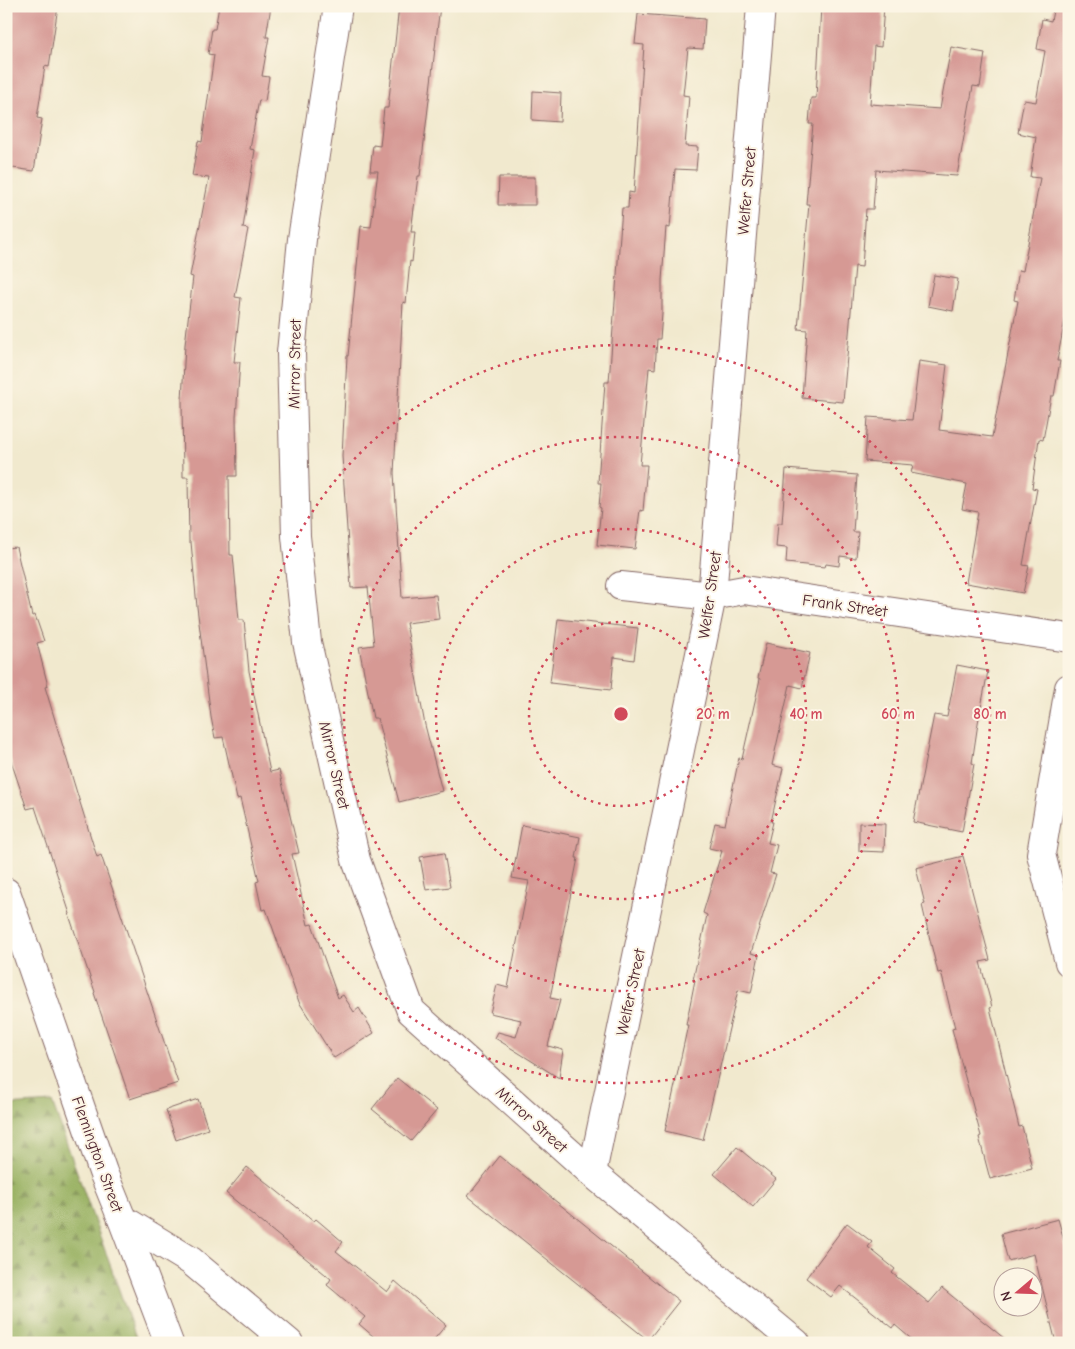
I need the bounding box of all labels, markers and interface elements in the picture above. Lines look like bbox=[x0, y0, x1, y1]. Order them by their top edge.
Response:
street label: Welfer Street bbox=[734, 146, 760, 236]
street label: Mirror Street bbox=[285, 319, 305, 409]
street label: Welfer Street bbox=[695, 550, 725, 640]
street label: Frank Street bbox=[801, 591, 889, 621]
centre of rings bbox=[612, 705, 630, 723]
text: 20 m bbox=[696, 705, 730, 723]
text: 40 m bbox=[790, 705, 823, 723]
text: 60 m bbox=[881, 705, 915, 723]
text: 80 m bbox=[973, 705, 1007, 723]
street label: Mirror Street bbox=[315, 719, 353, 811]
street label: Welfer Street bbox=[613, 947, 649, 1037]
street label: Mirror Street bbox=[492, 1083, 571, 1157]
street label: Flemington Street bbox=[68, 1094, 126, 1215]
north arrow bbox=[992, 1266, 1042, 1316]
text: N bbox=[997, 1289, 1016, 1303]

